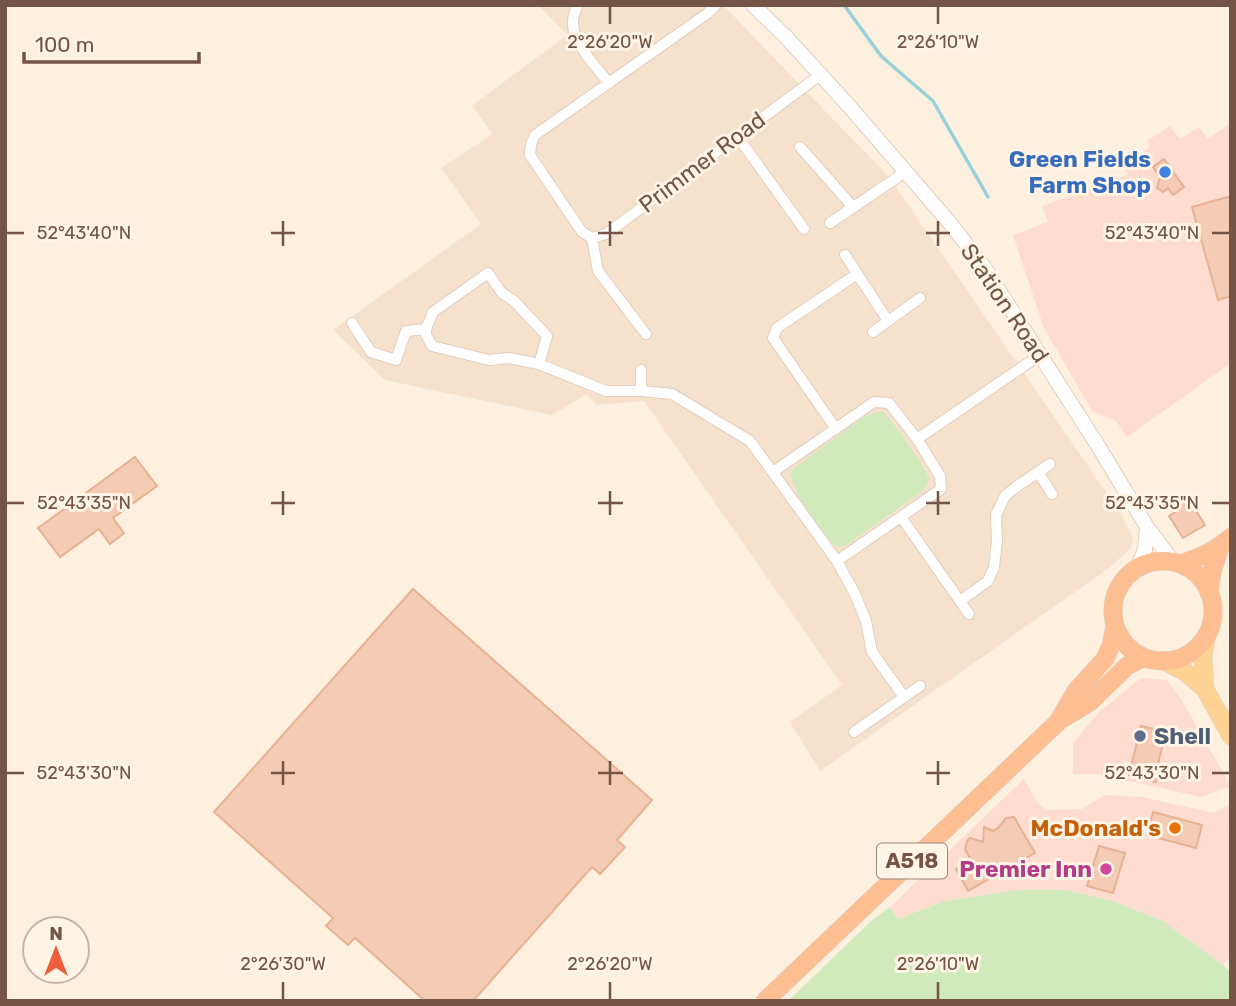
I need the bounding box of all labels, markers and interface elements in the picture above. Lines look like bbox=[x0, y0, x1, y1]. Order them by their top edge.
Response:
scale bar bbox=[24, 21, 200, 65]
text: 2°26'20"W bbox=[567, 31, 653, 53]
text: 2°26'10"W bbox=[897, 31, 979, 53]
text: 100 m bbox=[35, 32, 94, 57]
street label: Primmer Road bbox=[633, 105, 771, 219]
place label: Green Fields Farm Shop bbox=[1009, 145, 1151, 199]
marker: Green Fields Farm Shop bbox=[1157, 164, 1173, 180]
text: 52°43'40"N bbox=[37, 222, 131, 244]
text: 52°43'40"N bbox=[1105, 222, 1199, 244]
street label: Station Road bbox=[955, 238, 1055, 368]
text: 52°43'35"N bbox=[37, 492, 131, 514]
text: 52°43'35"N bbox=[1105, 492, 1199, 514]
place label: Shell bbox=[1154, 722, 1211, 750]
marker: Shell bbox=[1132, 728, 1148, 744]
text: 52°43'30"N bbox=[37, 762, 131, 784]
text: 52°43'30"N bbox=[1105, 762, 1199, 784]
place label: McDonald's bbox=[1031, 814, 1161, 842]
marker: McDonald's bbox=[1167, 820, 1183, 836]
road number: A518 bbox=[877, 844, 947, 878]
place label: Premier Inn bbox=[959, 855, 1092, 883]
marker: Premier Inn bbox=[1098, 861, 1114, 877]
north arrow bbox=[21, 915, 91, 985]
text: N bbox=[49, 922, 63, 945]
text: 2°26'30"W bbox=[240, 953, 326, 975]
text: 2°26'20"W bbox=[567, 953, 653, 975]
text: 2°26'10"W bbox=[897, 953, 979, 975]

